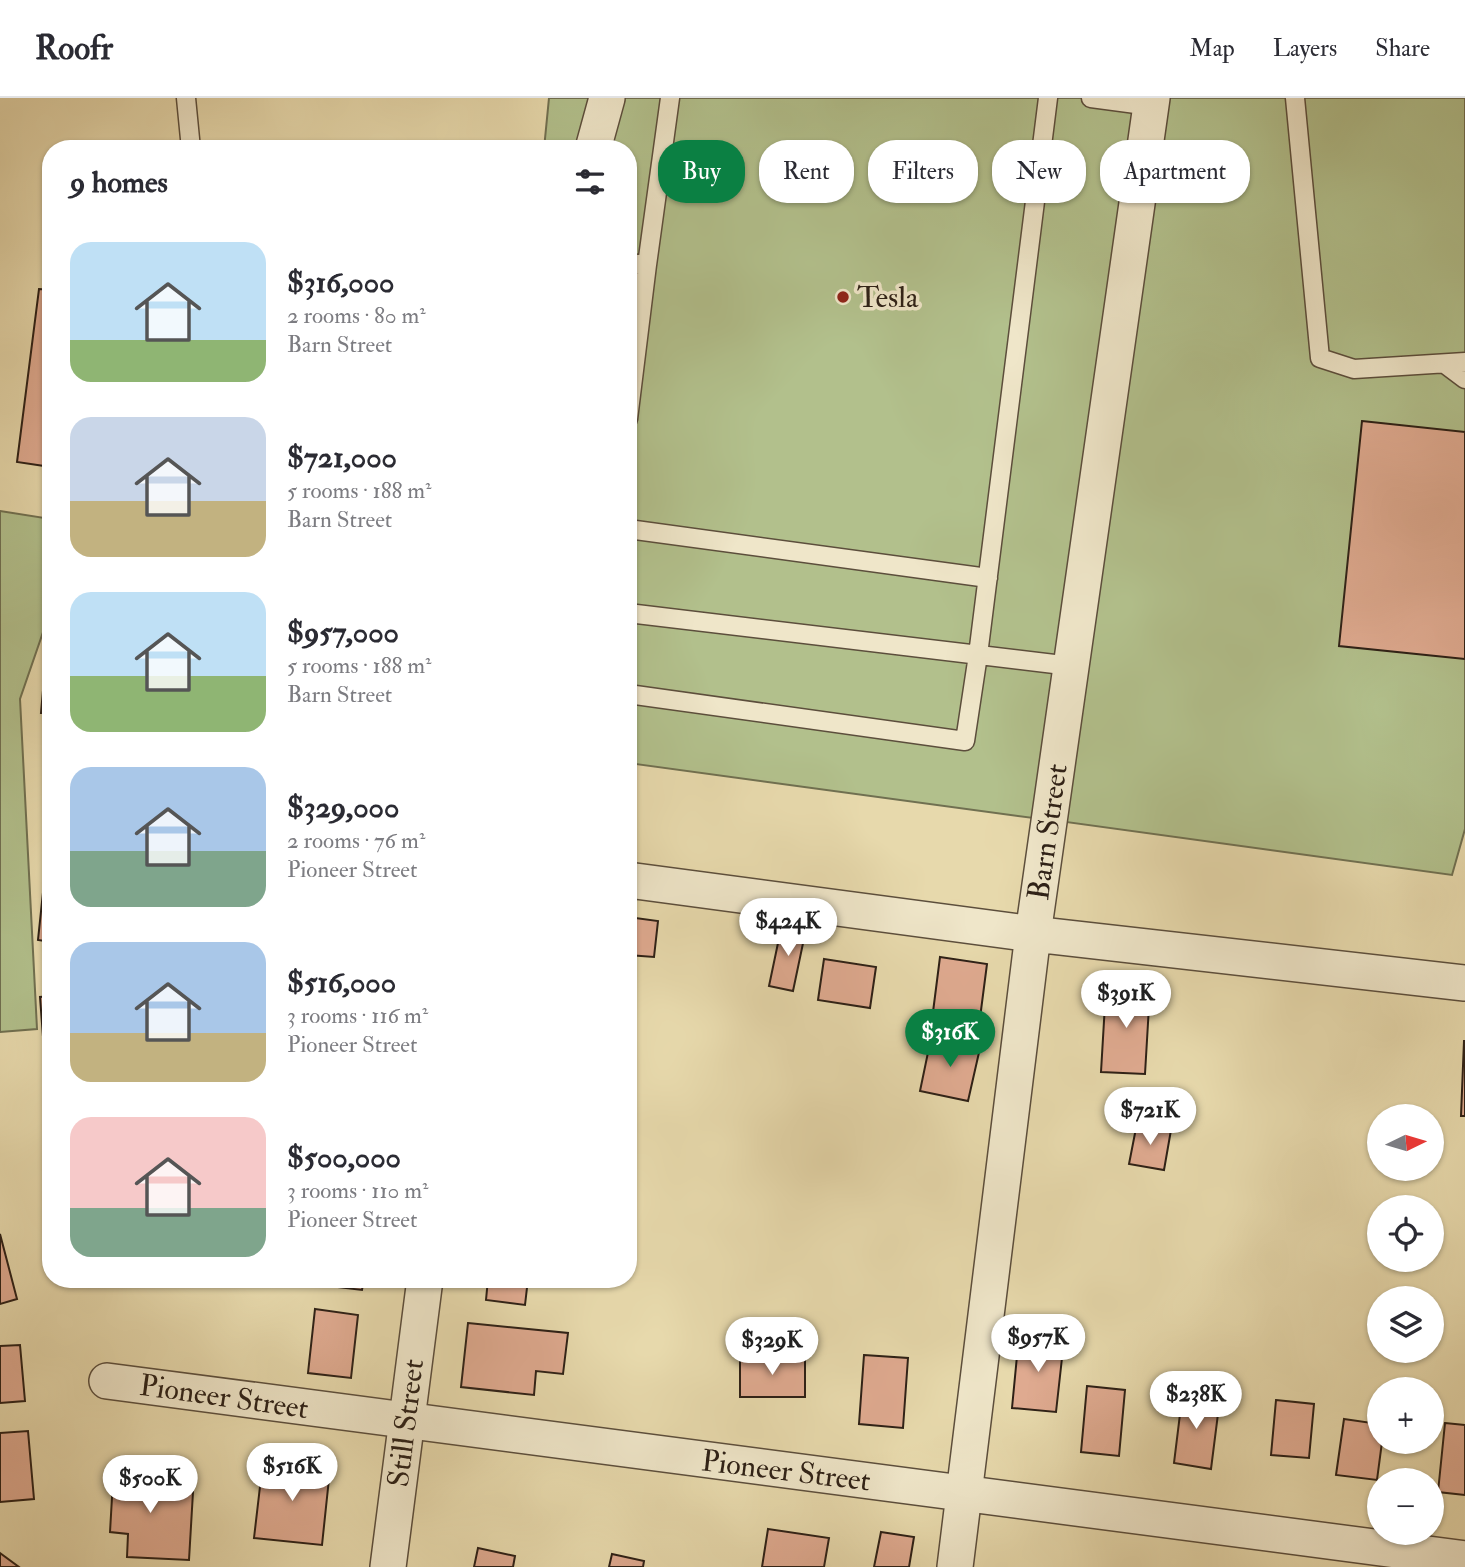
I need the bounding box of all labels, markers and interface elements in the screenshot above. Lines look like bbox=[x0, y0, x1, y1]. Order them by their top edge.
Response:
text: Roofr bbox=[35, 28, 113, 69]
text: Map bbox=[1190, 33, 1235, 64]
text: Layers bbox=[1273, 33, 1337, 64]
text: Share bbox=[1375, 33, 1430, 64]
chip: Buy bbox=[658, 140, 745, 203]
chip: Rent bbox=[759, 140, 854, 203]
chip: Filters bbox=[868, 140, 978, 203]
chip: New bbox=[992, 140, 1086, 203]
chip: Apartment bbox=[1100, 140, 1250, 203]
icon: filters bbox=[571, 163, 609, 201]
text: 9 homes bbox=[70, 164, 168, 201]
text: $316,000 bbox=[287, 264, 394, 301]
icon: home bbox=[126, 270, 210, 354]
place label: Tesla bbox=[857, 279, 919, 316]
marker: Tesla bbox=[835, 289, 851, 305]
text: 2 rooms · 80 m² bbox=[287, 301, 426, 330]
text: Barn Street bbox=[287, 330, 392, 359]
text: $721,000 bbox=[287, 439, 397, 476]
icon: home bbox=[126, 445, 210, 529]
text: 5 rooms · 188 m² bbox=[287, 476, 431, 505]
text: Barn Street bbox=[287, 505, 392, 534]
text: $957,000 bbox=[287, 614, 399, 651]
icon: home bbox=[126, 620, 210, 704]
text: 5 rooms · 188 m² bbox=[287, 651, 431, 680]
text: Barn Street bbox=[287, 680, 392, 709]
street label: Barn Street bbox=[1020, 761, 1076, 903]
text: $329,000 bbox=[287, 789, 399, 826]
icon: home bbox=[126, 795, 210, 879]
text: 2 rooms · 76 m² bbox=[287, 826, 425, 855]
text: Pioneer Street bbox=[287, 855, 417, 884]
pin: $424K bbox=[739, 898, 837, 958]
text: $424K bbox=[755, 906, 821, 935]
text: $516,000 bbox=[287, 964, 396, 1001]
icon: home bbox=[126, 970, 210, 1054]
pin: $391K bbox=[1077, 970, 1175, 1030]
text: $391K bbox=[1097, 978, 1155, 1007]
text: 3 rooms · 116 m² bbox=[287, 1001, 428, 1030]
pin: $316K bbox=[901, 1010, 999, 1069]
text: $316K bbox=[921, 1017, 979, 1046]
text: Pioneer Street bbox=[287, 1030, 417, 1059]
pin: $721K bbox=[1101, 1088, 1199, 1147]
text: $721K bbox=[1120, 1095, 1180, 1124]
north arrow bbox=[1367, 1104, 1444, 1181]
map controls bbox=[1367, 1104, 1444, 1545]
text: $500,000 bbox=[287, 1139, 401, 1176]
icon: home bbox=[126, 1145, 210, 1229]
text: 3 rooms · 110 m² bbox=[287, 1176, 428, 1205]
button: locate bbox=[1367, 1195, 1444, 1272]
text: Pioneer Street bbox=[287, 1205, 417, 1234]
button: layers bbox=[1367, 1286, 1444, 1363]
pin: $957K bbox=[989, 1314, 1087, 1374]
pin: $329K bbox=[723, 1318, 821, 1377]
text: $957K bbox=[1007, 1322, 1069, 1351]
text: $329K bbox=[741, 1325, 803, 1354]
street label: Still Street bbox=[380, 1357, 432, 1489]
street label: Pioneer Street bbox=[137, 1367, 311, 1427]
pin: $238K bbox=[1147, 1372, 1245, 1431]
button: + bbox=[1367, 1377, 1444, 1454]
text: $238K bbox=[1166, 1379, 1226, 1408]
street label: Pioneer Street bbox=[699, 1442, 873, 1500]
pin: $516K bbox=[243, 1444, 341, 1503]
text: $516K bbox=[263, 1451, 321, 1480]
pin: $500K bbox=[101, 1456, 199, 1515]
text: $500K bbox=[119, 1463, 181, 1492]
button: − bbox=[1367, 1468, 1444, 1545]

